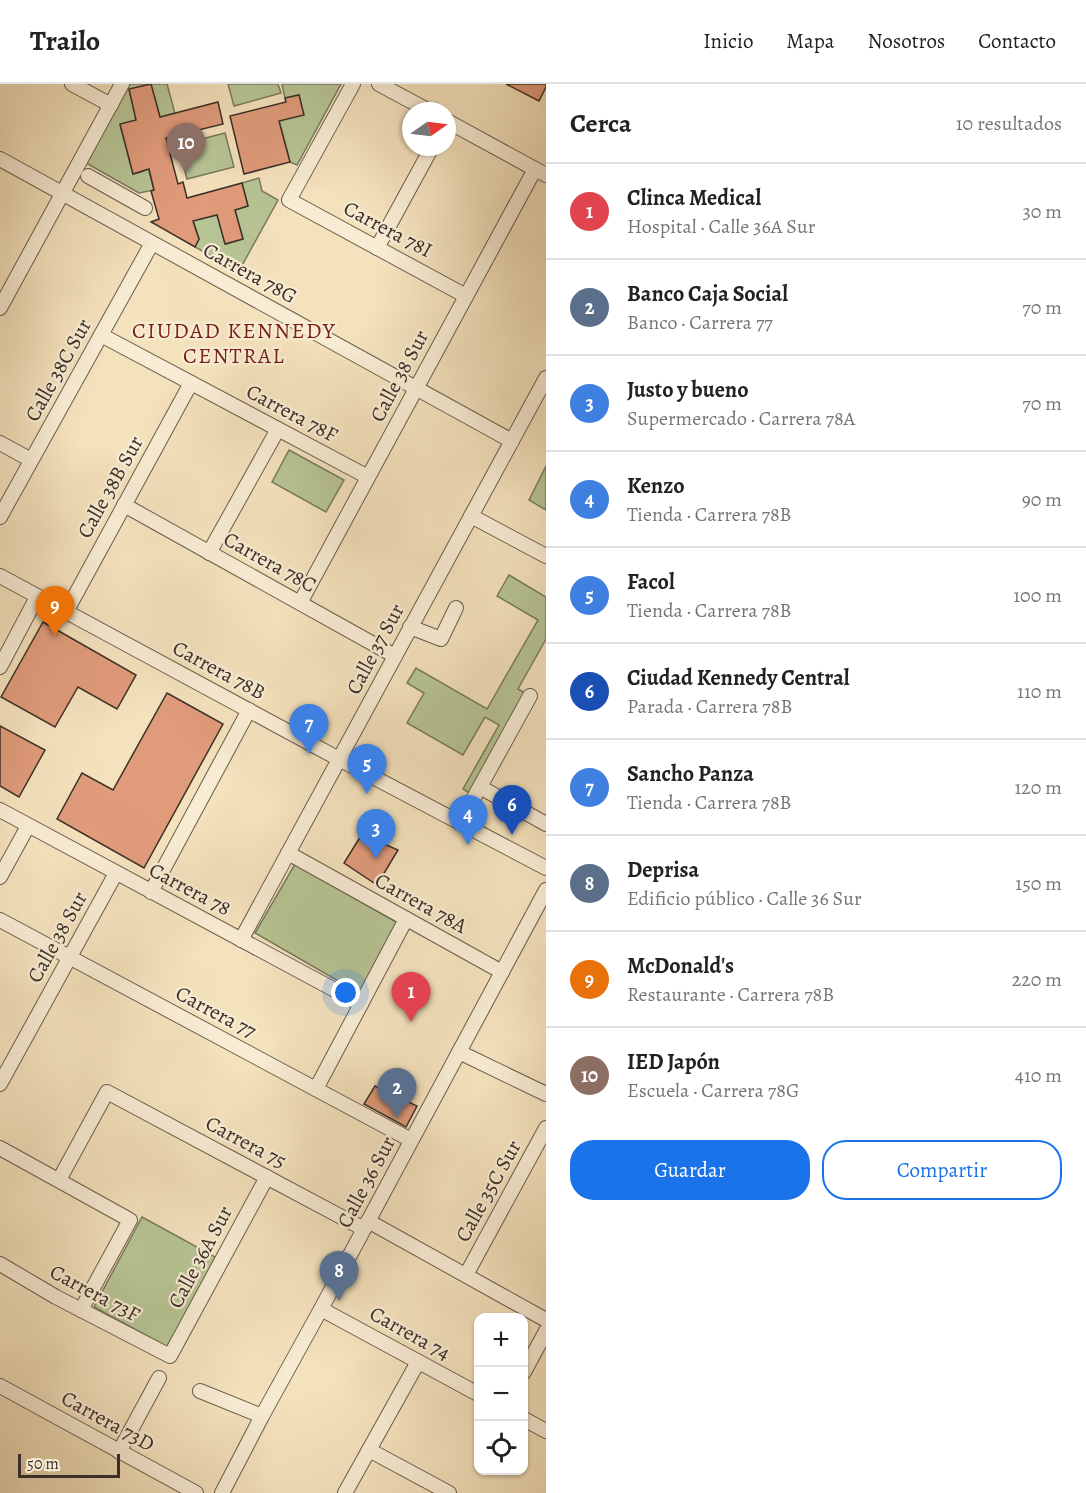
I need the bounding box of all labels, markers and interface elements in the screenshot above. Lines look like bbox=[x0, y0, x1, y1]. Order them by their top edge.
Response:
text: Trailo bbox=[30, 22, 100, 60]
text: Inicio bbox=[703, 27, 753, 55]
text: Mapa bbox=[786, 27, 835, 55]
text: Nosotros bbox=[868, 27, 945, 55]
text: Contacto bbox=[978, 27, 1056, 55]
north arrow bbox=[402, 102, 456, 156]
text: Cerca bbox=[570, 106, 632, 141]
text: 10 resultados bbox=[956, 110, 1062, 137]
pin: 10 bbox=[166, 124, 206, 173]
text: Clinca Medical bbox=[627, 183, 761, 213]
street label: Carrera 78I bbox=[339, 194, 437, 264]
text: 1 bbox=[586, 198, 593, 225]
text: 30 m bbox=[1022, 198, 1062, 225]
text: Hospital · Calle 36A Sur bbox=[627, 213, 815, 240]
street label: Carrera 78G bbox=[198, 236, 302, 310]
text: Banco Caja Social bbox=[627, 279, 788, 309]
text: 2 bbox=[585, 294, 594, 321]
text: 70 m bbox=[1022, 294, 1062, 321]
text: Banco · Carrera 77 bbox=[627, 309, 773, 336]
street label: Calle 38C Sur bbox=[18, 314, 98, 426]
district label: CIUDAD KENNEDY CENTRAL bbox=[132, 316, 336, 371]
street label: Calle 38 Sur bbox=[363, 325, 435, 427]
text: Justo y bueno bbox=[627, 375, 749, 405]
street label: Carrera 78F bbox=[241, 377, 343, 449]
text: 3 bbox=[585, 390, 594, 417]
text: 70 m bbox=[1022, 390, 1062, 417]
text: Supermercado · Carrera 78A bbox=[627, 405, 855, 432]
street label: Calle 38B Sur bbox=[70, 431, 150, 543]
text: Kenzo bbox=[627, 471, 685, 501]
text: 4 bbox=[585, 486, 594, 513]
text: 90 m bbox=[1022, 486, 1062, 513]
text: Tienda · Carrera 78B bbox=[627, 501, 792, 528]
street label: Carrera 78C bbox=[219, 525, 321, 599]
text: Facol bbox=[627, 567, 675, 597]
text: 5 bbox=[585, 582, 594, 609]
text: 100 m bbox=[1013, 582, 1062, 609]
pin: 9 bbox=[36, 586, 74, 636]
text: Tienda · Carrera 78B bbox=[627, 597, 792, 624]
street label: Calle 37 Sur bbox=[339, 599, 411, 699]
street label: Carrera 78B bbox=[168, 634, 270, 706]
text: Ciudad Kennedy Central bbox=[627, 663, 850, 693]
text: 6 bbox=[585, 678, 594, 705]
text: 110 m bbox=[1017, 678, 1062, 705]
text: Parada · Carrera 78B bbox=[627, 693, 792, 720]
pin: 7 bbox=[290, 704, 328, 754]
pin: 5 bbox=[348, 744, 386, 794]
text: Sancho Panza bbox=[627, 759, 754, 789]
text: 7 bbox=[585, 774, 594, 801]
text: 120 m bbox=[1014, 774, 1062, 801]
pin: 6 bbox=[492, 786, 532, 835]
text: Tienda · Carrera 78B bbox=[627, 789, 792, 816]
pin: 4 bbox=[448, 796, 488, 845]
pin: 3 bbox=[356, 810, 395, 859]
text: Deprisa bbox=[627, 855, 699, 885]
street label: Carrera 78 bbox=[144, 856, 236, 922]
street label: Carrera 78A bbox=[370, 866, 473, 940]
text: 8 bbox=[585, 870, 594, 897]
text: 150 m bbox=[1015, 870, 1062, 897]
text: Edificio público · Calle 36 Sur bbox=[627, 885, 862, 912]
street label: Calle 38 Sur bbox=[20, 886, 94, 988]
text: McDonald's bbox=[627, 951, 734, 981]
text: 9 bbox=[585, 966, 594, 993]
text: 220 m bbox=[1012, 966, 1062, 993]
pin: 1 bbox=[392, 972, 430, 1022]
your location bbox=[331, 978, 360, 1007]
street label: Carrera 77 bbox=[171, 979, 261, 1045]
text: Restaurante · Carrera 78B bbox=[627, 981, 834, 1008]
text: IED Japón bbox=[627, 1047, 720, 1077]
text: 10 bbox=[581, 1062, 598, 1089]
text: 410 m bbox=[1015, 1062, 1062, 1089]
pin: 2 bbox=[378, 1068, 416, 1118]
text: Escuela · Carrera 78G bbox=[627, 1077, 799, 1104]
street label: Carrera 75 bbox=[201, 1109, 291, 1175]
street label: Calle 36 Sur bbox=[330, 1131, 402, 1233]
street label: Calle 35C Sur bbox=[449, 1135, 527, 1247]
button: Guardar bbox=[570, 1140, 810, 1200]
button: Compartir bbox=[822, 1140, 1062, 1200]
street label: Calle 36A Sur bbox=[161, 1201, 239, 1313]
pin: 8 bbox=[320, 1252, 358, 1301]
street label: Carrera 73F bbox=[45, 1258, 145, 1329]
street label: Carrera 74 bbox=[365, 1299, 455, 1367]
map controls bbox=[474, 1313, 528, 1475]
button: + bbox=[474, 1313, 528, 1367]
button: − bbox=[474, 1367, 528, 1421]
street label: Carrera 73D bbox=[56, 1384, 160, 1458]
button: locate bbox=[474, 1421, 528, 1475]
scale bar bbox=[18, 1451, 120, 1478]
text: 50 m bbox=[27, 1453, 59, 1475]

